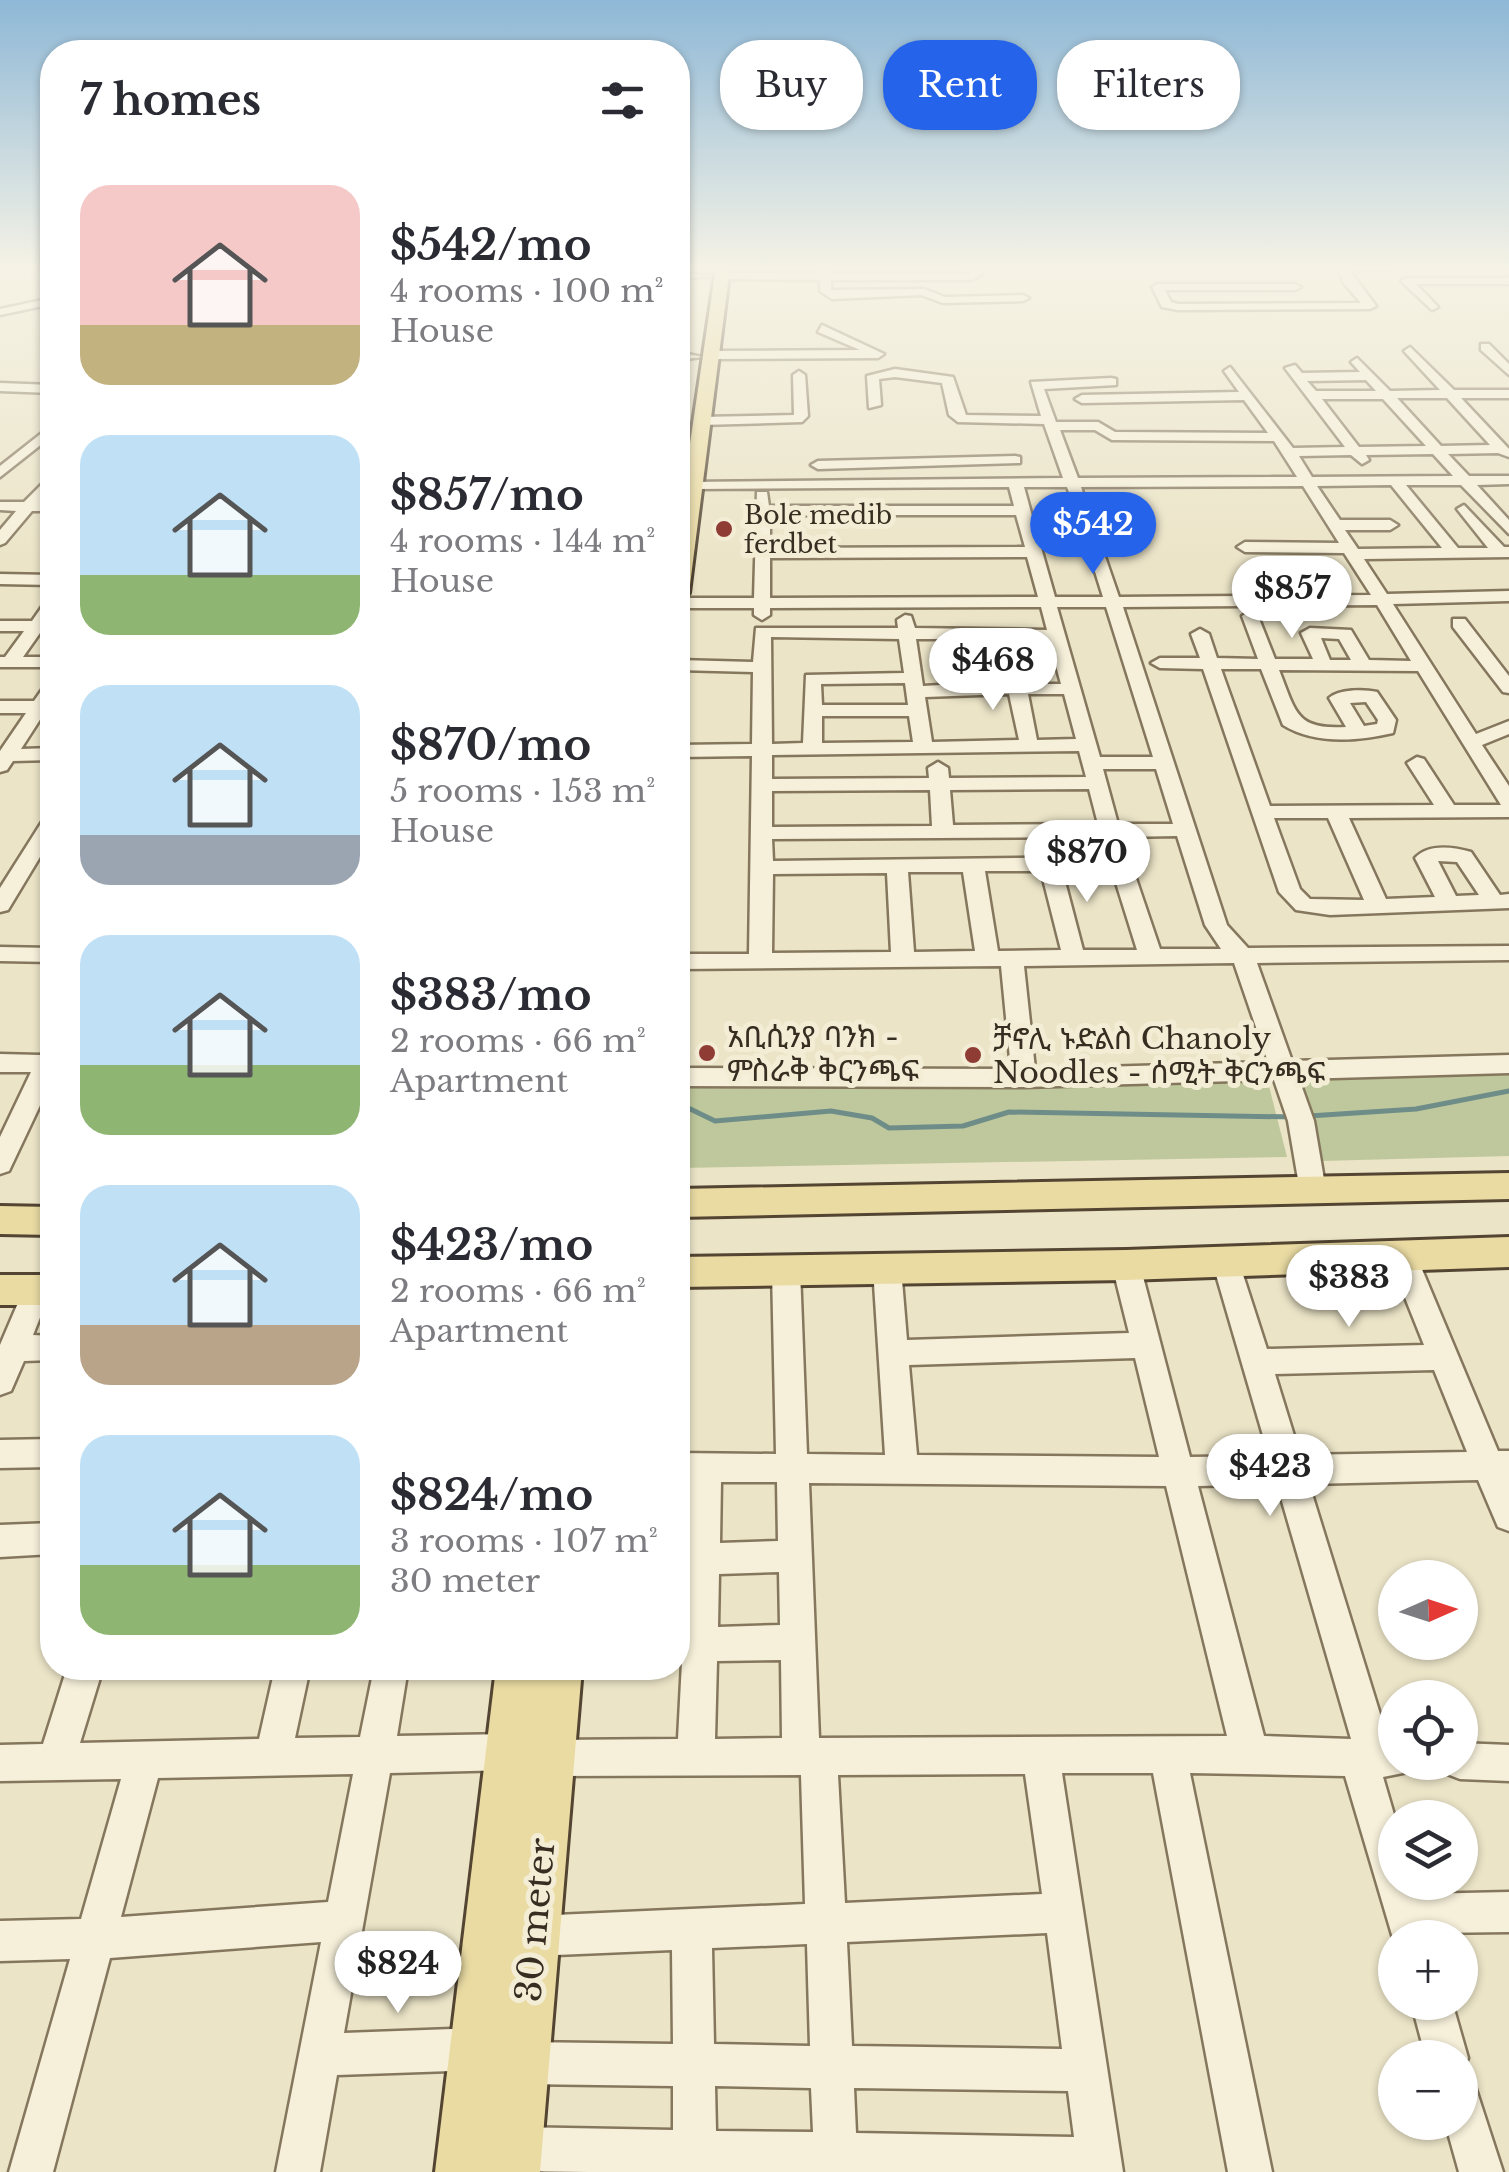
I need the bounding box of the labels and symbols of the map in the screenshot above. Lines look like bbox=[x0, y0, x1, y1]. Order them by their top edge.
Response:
pin: $542 bbox=[1034, 492, 1152, 577]
place label: Bole medib ferdbet bbox=[744, 500, 892, 560]
marker: Bole medib ferdbet bbox=[713, 518, 735, 540]
pin: $857 bbox=[1233, 556, 1351, 641]
pin: $468 bbox=[934, 628, 1052, 713]
pin: $870 bbox=[1028, 820, 1146, 905]
place label: አቢሲንያ ባንክ - ምስራቅ ቅርንጫፍ bbox=[727, 1018, 919, 1089]
place label: ቻኖሊ ኑድልስ Chanoly Noodles - ሰሚት ቅርንጫፍ bbox=[993, 1020, 1326, 1091]
marker: አቢሲንያ ባንክ - ምስራቅ ቅርንጫፍ bbox=[696, 1042, 718, 1064]
marker: ቻኖሊ ኑድልስ Chanoly Noodles - ሰሚት ቅርንጫፍ bbox=[962, 1044, 984, 1066]
pin: $383 bbox=[1290, 1245, 1408, 1330]
pin: $423 bbox=[1211, 1434, 1329, 1519]
north arrow bbox=[1378, 1560, 1478, 1660]
street label: 30 meter bbox=[506, 1836, 564, 2004]
pin: $824 bbox=[339, 1931, 457, 2016]

